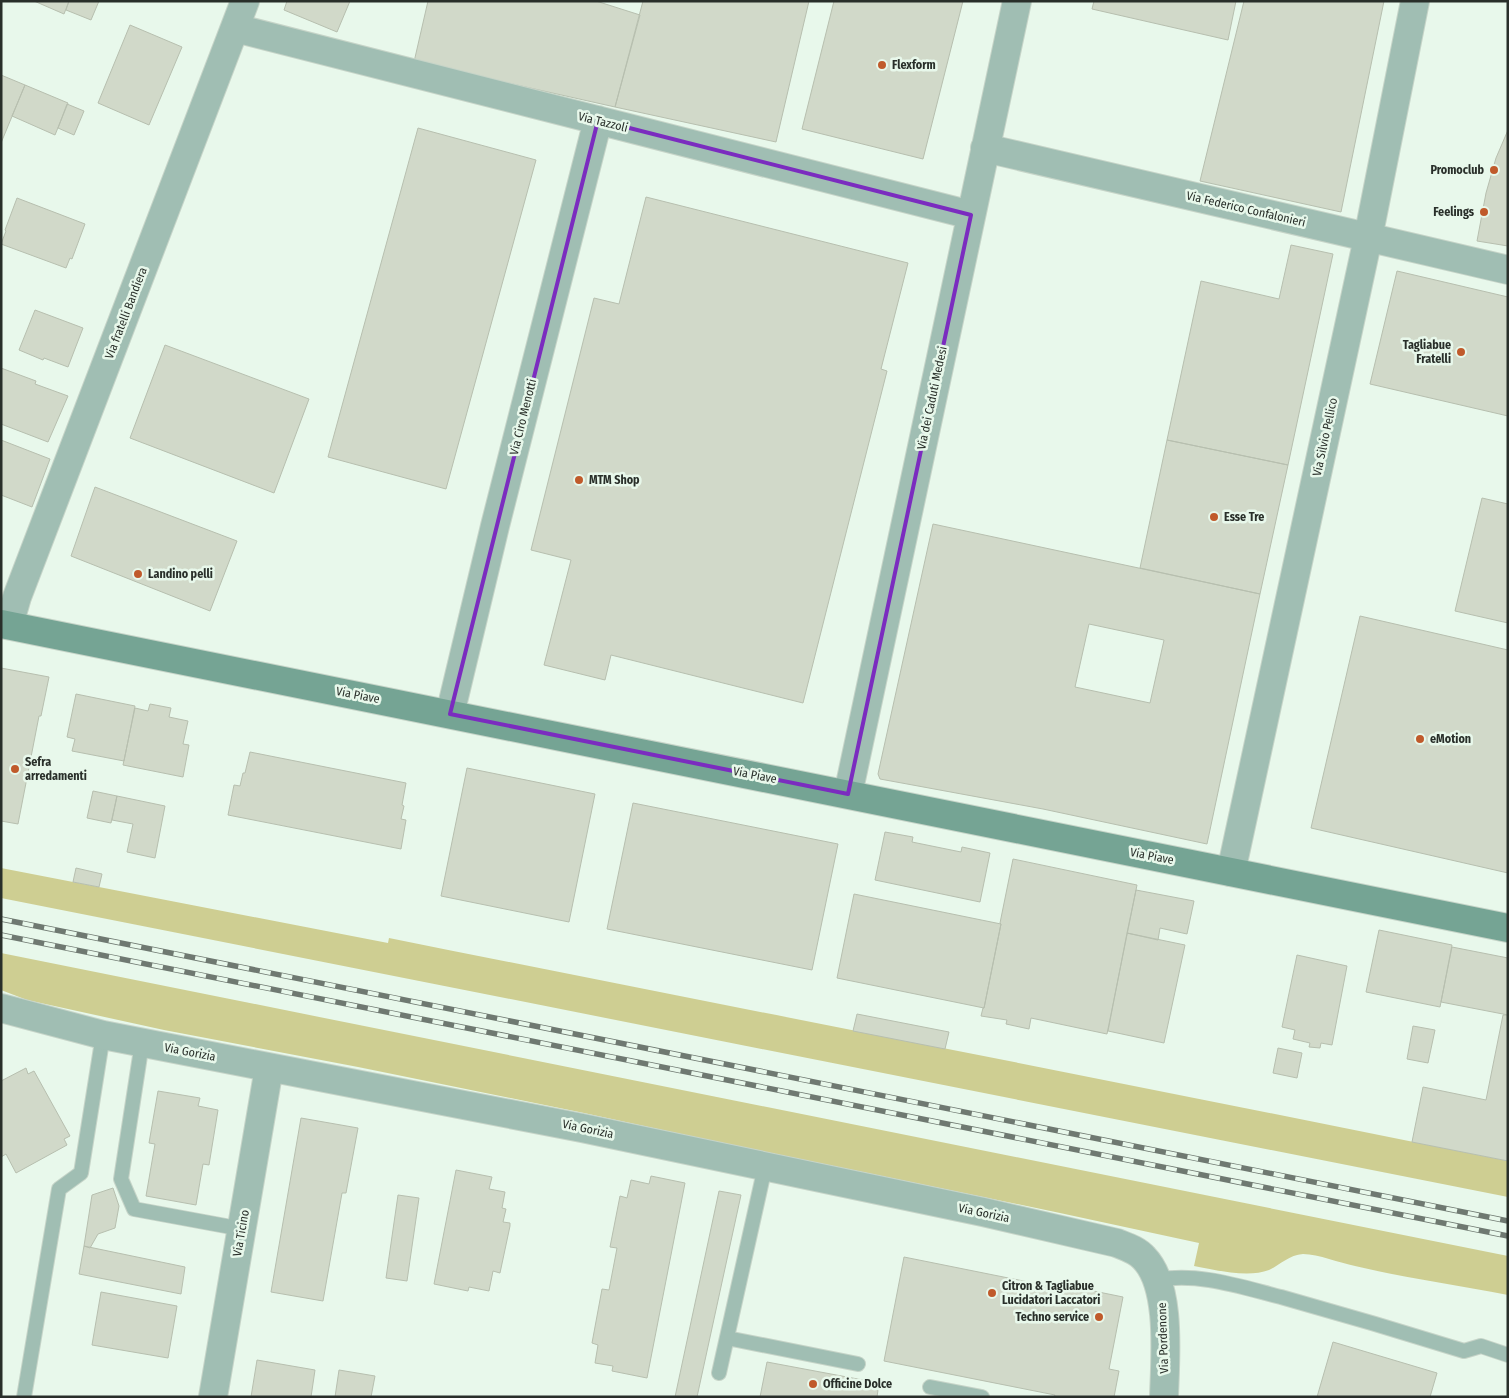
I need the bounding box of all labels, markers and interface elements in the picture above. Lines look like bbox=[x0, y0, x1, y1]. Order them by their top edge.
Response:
place label: Flexform bbox=[892, 58, 936, 72]
marker: Flexform bbox=[876, 59, 888, 71]
street label: Via Tazzoli bbox=[577, 109, 629, 135]
place label: Promoclub bbox=[1430, 163, 1484, 177]
marker: Promoclub bbox=[1488, 164, 1500, 176]
street label: Via Federico Confalonieri bbox=[1185, 188, 1307, 230]
place label: Feelings bbox=[1433, 205, 1475, 219]
marker: Feelings bbox=[1478, 206, 1490, 218]
street label: Via fratelli Bandiera bbox=[102, 265, 150, 361]
place label: Tagliabue Fratelli bbox=[1403, 338, 1451, 366]
street label: Via dei Caduti Medesi bbox=[914, 345, 950, 451]
marker: Tagliabue Fratelli bbox=[1455, 346, 1467, 358]
street label: Via Ciro Menotti bbox=[507, 378, 539, 456]
street label: Via Silvio Pellico bbox=[1310, 397, 1340, 477]
place label: MTM Shop bbox=[589, 473, 640, 487]
marker: MTM Shop bbox=[573, 474, 585, 486]
place label: Esse Tre bbox=[1224, 510, 1264, 524]
marker: Esse Tre bbox=[1208, 511, 1220, 523]
place label: Landino pelli bbox=[148, 567, 213, 581]
marker: Landino pelli bbox=[132, 568, 144, 580]
street label: Via Piave bbox=[335, 684, 381, 706]
place label: eMotion bbox=[1430, 732, 1471, 746]
marker: eMotion bbox=[1414, 733, 1426, 745]
place label: Sefra arredamenti bbox=[25, 755, 87, 783]
marker: Sefra arredamenti bbox=[9, 763, 21, 775]
street label: Via Piave bbox=[732, 764, 778, 786]
street label: Via Piave bbox=[1129, 845, 1175, 867]
street label: Via Gorizia bbox=[163, 1040, 217, 1064]
street label: Via Gorizia bbox=[561, 1117, 615, 1141]
street label: Via Gorizia bbox=[957, 1201, 1011, 1225]
street label: Via Ticino bbox=[230, 1209, 252, 1257]
place label: Citron & Tagliabue Lucidatori Laccatori bbox=[1002, 1279, 1100, 1307]
marker: Citron & Tagliabue Lucidatori Laccatori bbox=[986, 1287, 998, 1299]
street label: Via Pordenone bbox=[1155, 1302, 1171, 1374]
place label: Techno service bbox=[1015, 1310, 1089, 1324]
marker: Techno service bbox=[1093, 1311, 1105, 1323]
place label: Officine Dolce bbox=[823, 1377, 892, 1391]
marker: Officine Dolce bbox=[807, 1378, 819, 1390]

